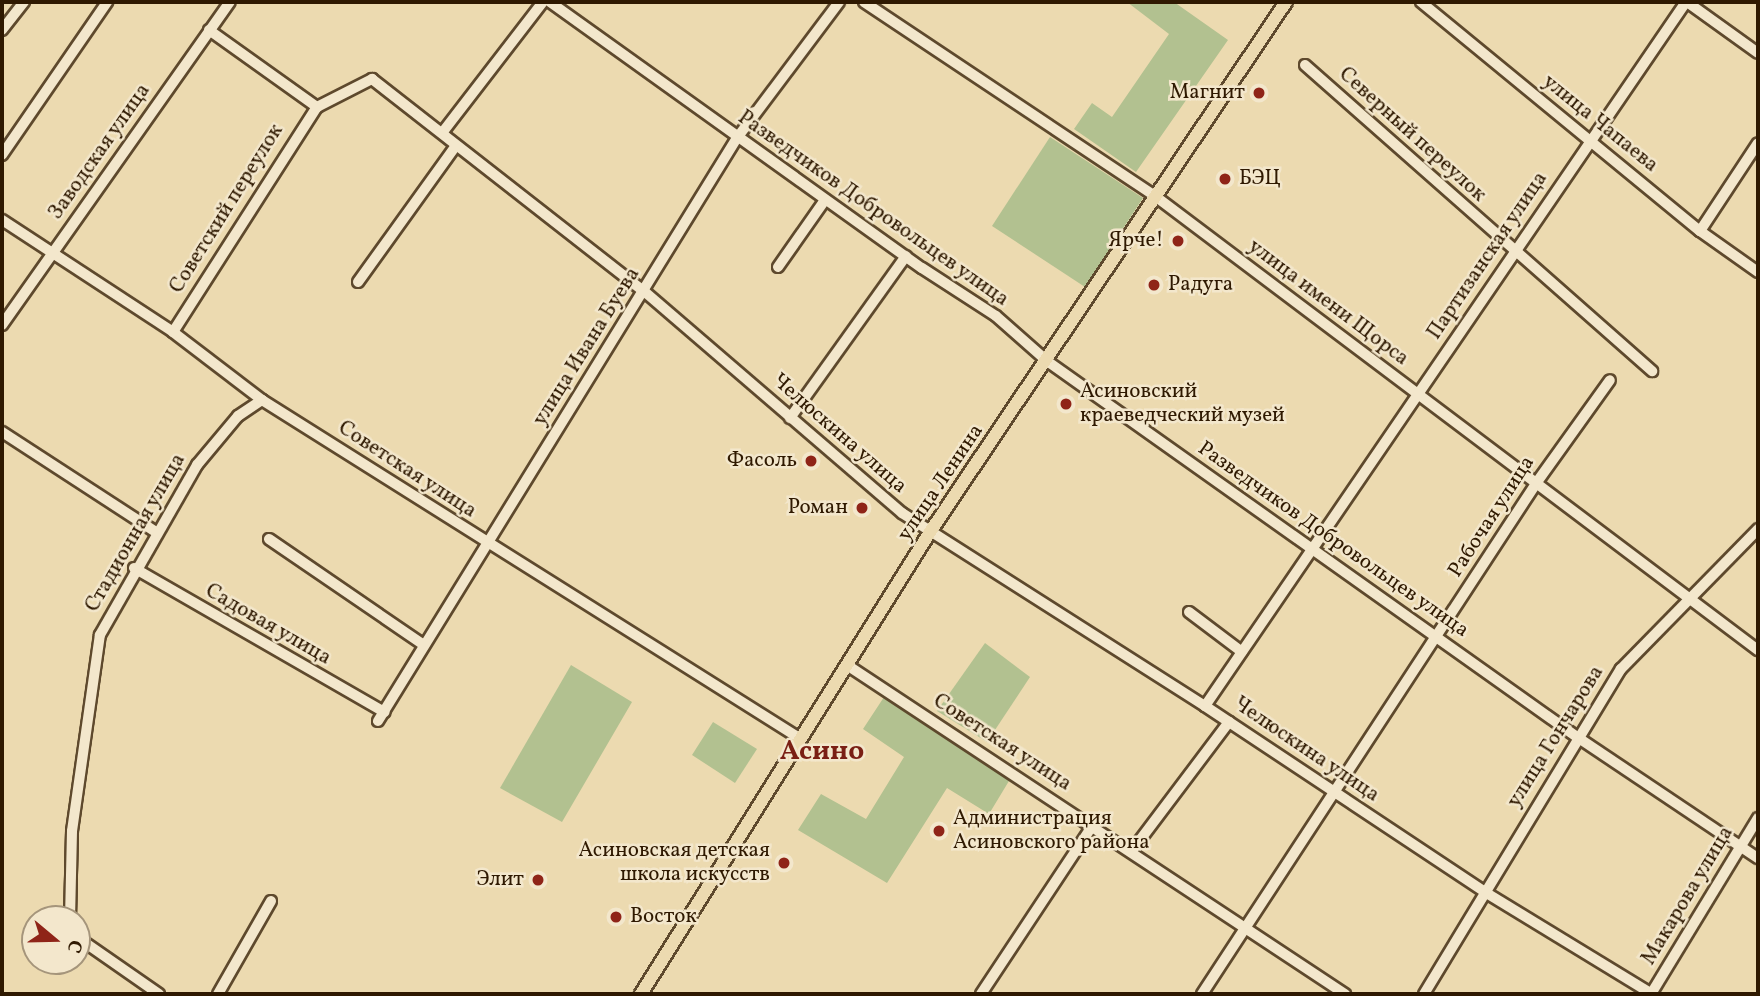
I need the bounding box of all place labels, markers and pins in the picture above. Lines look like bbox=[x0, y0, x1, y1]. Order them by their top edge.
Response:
place label: Магнит bbox=[1170, 80, 1245, 106]
marker: Магнит bbox=[1251, 85, 1267, 101]
place label: БЭЦ bbox=[1239, 166, 1281, 192]
marker: БЭЦ bbox=[1217, 171, 1233, 187]
place label: Ярче! bbox=[1109, 228, 1164, 254]
marker: Ярче! bbox=[1170, 233, 1186, 249]
place label: Радуга bbox=[1168, 272, 1233, 298]
marker: Радуга bbox=[1146, 277, 1162, 293]
place label: Асиновский краеведческий музей bbox=[1080, 379, 1285, 429]
marker: Асиновский краеведческий музей bbox=[1058, 396, 1074, 412]
place label: Фасоль bbox=[727, 448, 797, 474]
marker: Фасоль bbox=[803, 453, 819, 469]
place label: Роман bbox=[788, 495, 848, 521]
marker: Роман bbox=[854, 500, 870, 516]
place label: Администрация Асиновского района bbox=[953, 806, 1150, 856]
marker: Администрация Асиновского района bbox=[931, 823, 947, 839]
place label: Асиновская детская школа искусств bbox=[578, 838, 770, 888]
marker: Асиновская детская школа искусств bbox=[776, 855, 792, 871]
place label: Элит bbox=[476, 867, 524, 893]
marker: Элит bbox=[530, 872, 546, 888]
place label: Восток bbox=[630, 904, 697, 930]
marker: Восток bbox=[608, 909, 624, 925]

